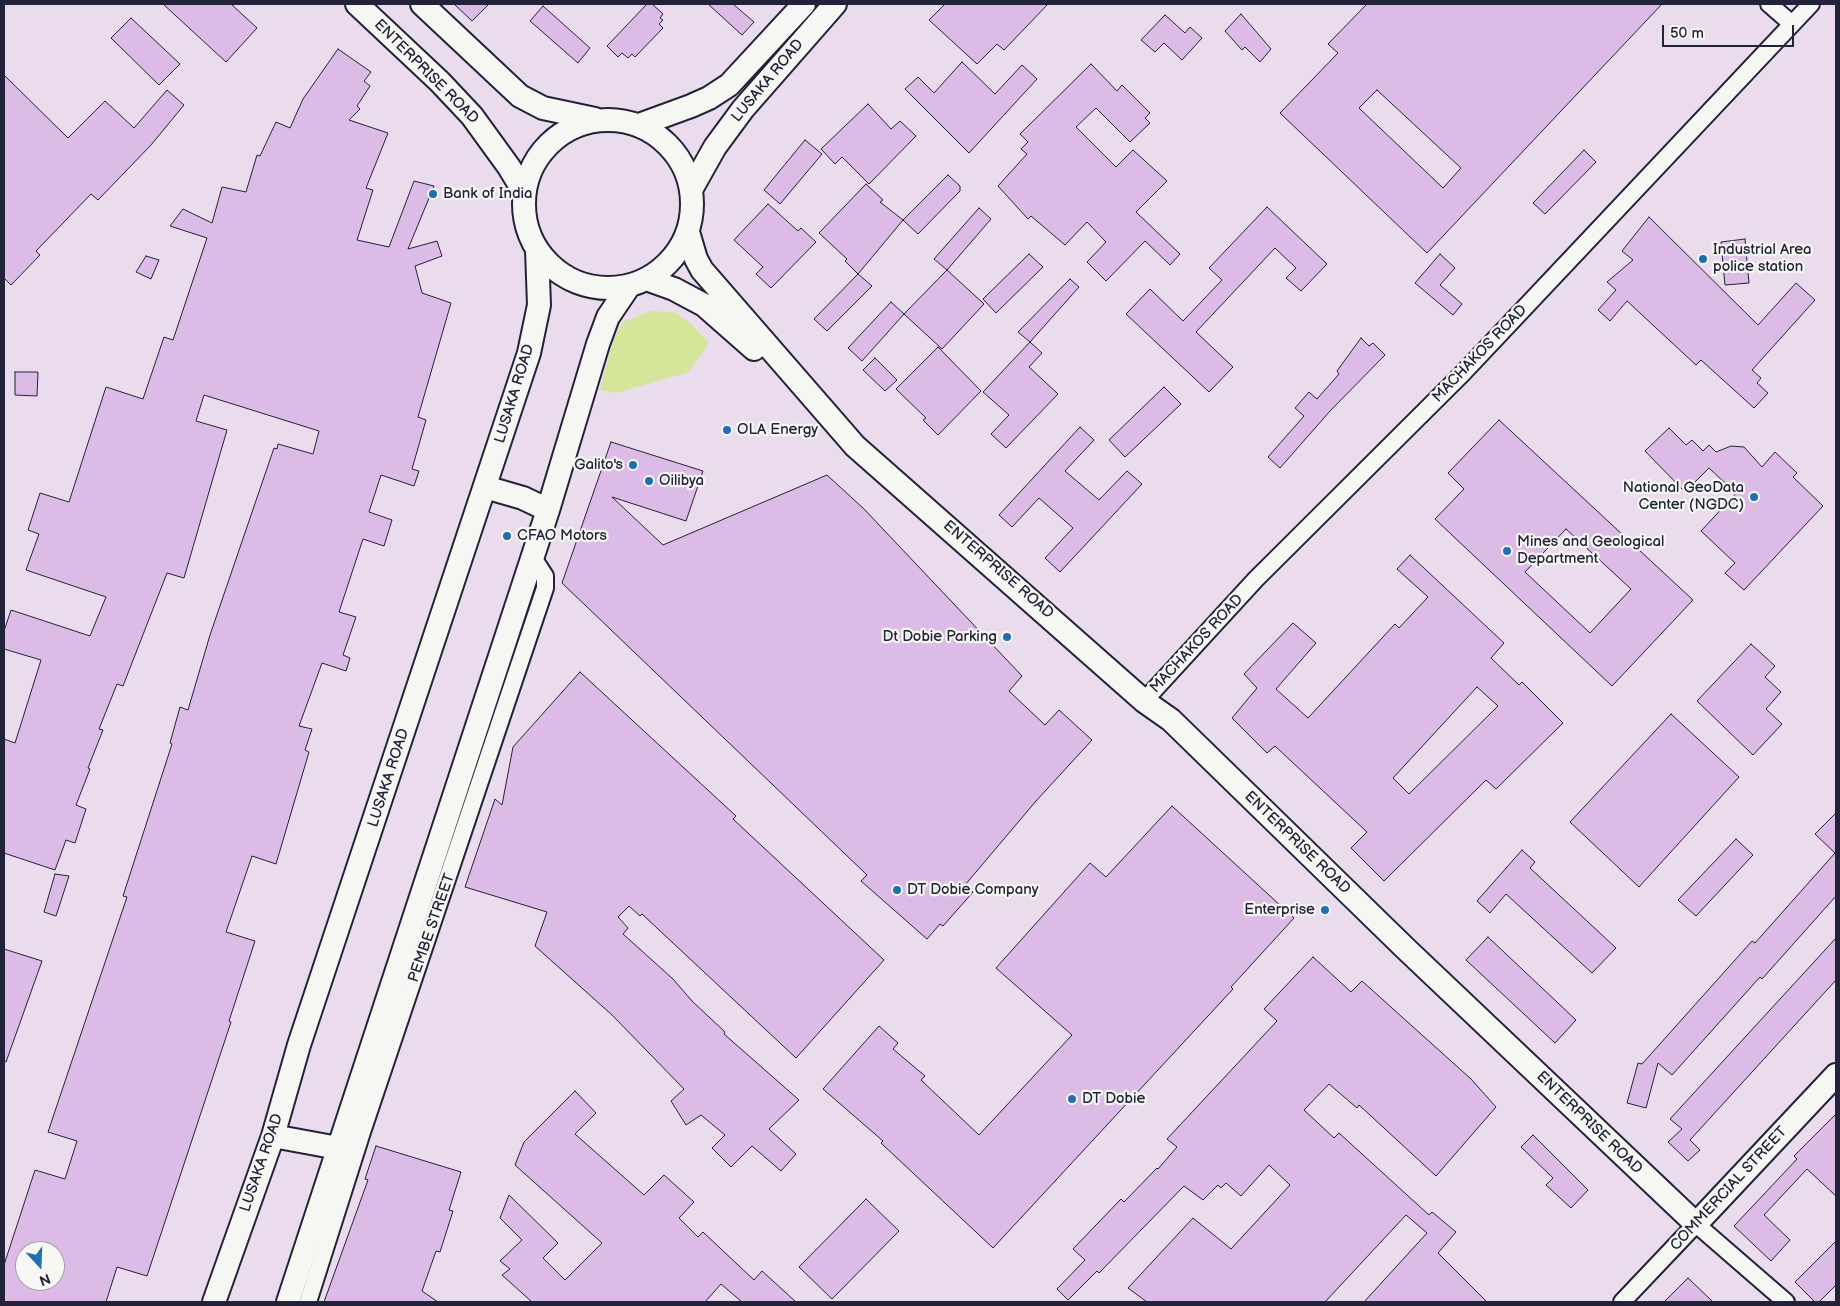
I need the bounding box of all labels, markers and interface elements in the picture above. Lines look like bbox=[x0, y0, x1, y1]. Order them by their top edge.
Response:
scale bar bbox=[1665, 15, 1798, 47]
street label: ENTERPRISE ROAD bbox=[370, 16, 482, 128]
text: 50 m bbox=[1670, 24, 1704, 43]
street label: LUSAKA ROAD bbox=[728, 36, 808, 126]
place label: Bank of India bbox=[443, 185, 532, 203]
marker: Bank of India bbox=[427, 188, 439, 200]
place label: Industrial Area police station bbox=[1713, 241, 1812, 276]
marker: Industrial Area police station bbox=[1697, 253, 1709, 265]
street label: MACHAKOS ROAD bbox=[1429, 302, 1531, 406]
street label: LUSAKA ROAD bbox=[491, 342, 539, 446]
place label: OLA Energy bbox=[737, 421, 818, 439]
marker: OLA Energy bbox=[721, 424, 733, 436]
place label: Galito's bbox=[574, 456, 623, 474]
marker: Galito's bbox=[627, 459, 639, 471]
place label: Oilibya bbox=[659, 472, 704, 490]
marker: Oilibya bbox=[643, 475, 655, 487]
place label: National GeoData Center (NGDC) bbox=[1623, 479, 1744, 514]
marker: National GeoData Center (NGDC) bbox=[1748, 491, 1760, 503]
street label: ENTERPRISE ROAD bbox=[939, 517, 1057, 623]
place label: CFAO Motors bbox=[517, 527, 607, 545]
marker: CFAO Motors bbox=[501, 530, 513, 542]
place label: Mines and Geological Department bbox=[1517, 533, 1664, 568]
marker: Mines and Geological Department bbox=[1501, 545, 1513, 557]
street label: MACHAKOS ROAD bbox=[1147, 591, 1247, 697]
place label: Dt Dobie Parking bbox=[883, 628, 997, 646]
marker: Dt Dobie Parking bbox=[1001, 631, 1013, 643]
street label: LUSAKA ROAD bbox=[365, 726, 413, 830]
street label: ENTERPRISE ROAD bbox=[1240, 788, 1354, 898]
street label: PEMBE STREET bbox=[405, 871, 459, 985]
place label: DT Dobie Company bbox=[907, 881, 1038, 899]
marker: DT Dobie Company bbox=[891, 884, 903, 896]
place label: Enterprise bbox=[1244, 901, 1315, 919]
marker: Enterprise bbox=[1319, 904, 1331, 916]
street label: ENTERPRISE ROAD bbox=[1532, 1068, 1646, 1178]
place label: DT Dobie bbox=[1082, 1090, 1145, 1108]
marker: DT Dobie bbox=[1066, 1093, 1078, 1105]
street label: LUSAKA ROAD bbox=[237, 1112, 287, 1214]
street label: COMMERCIAL STREET bbox=[1667, 1123, 1791, 1255]
north arrow bbox=[15, 1241, 65, 1291]
text: N bbox=[37, 1270, 53, 1289]

